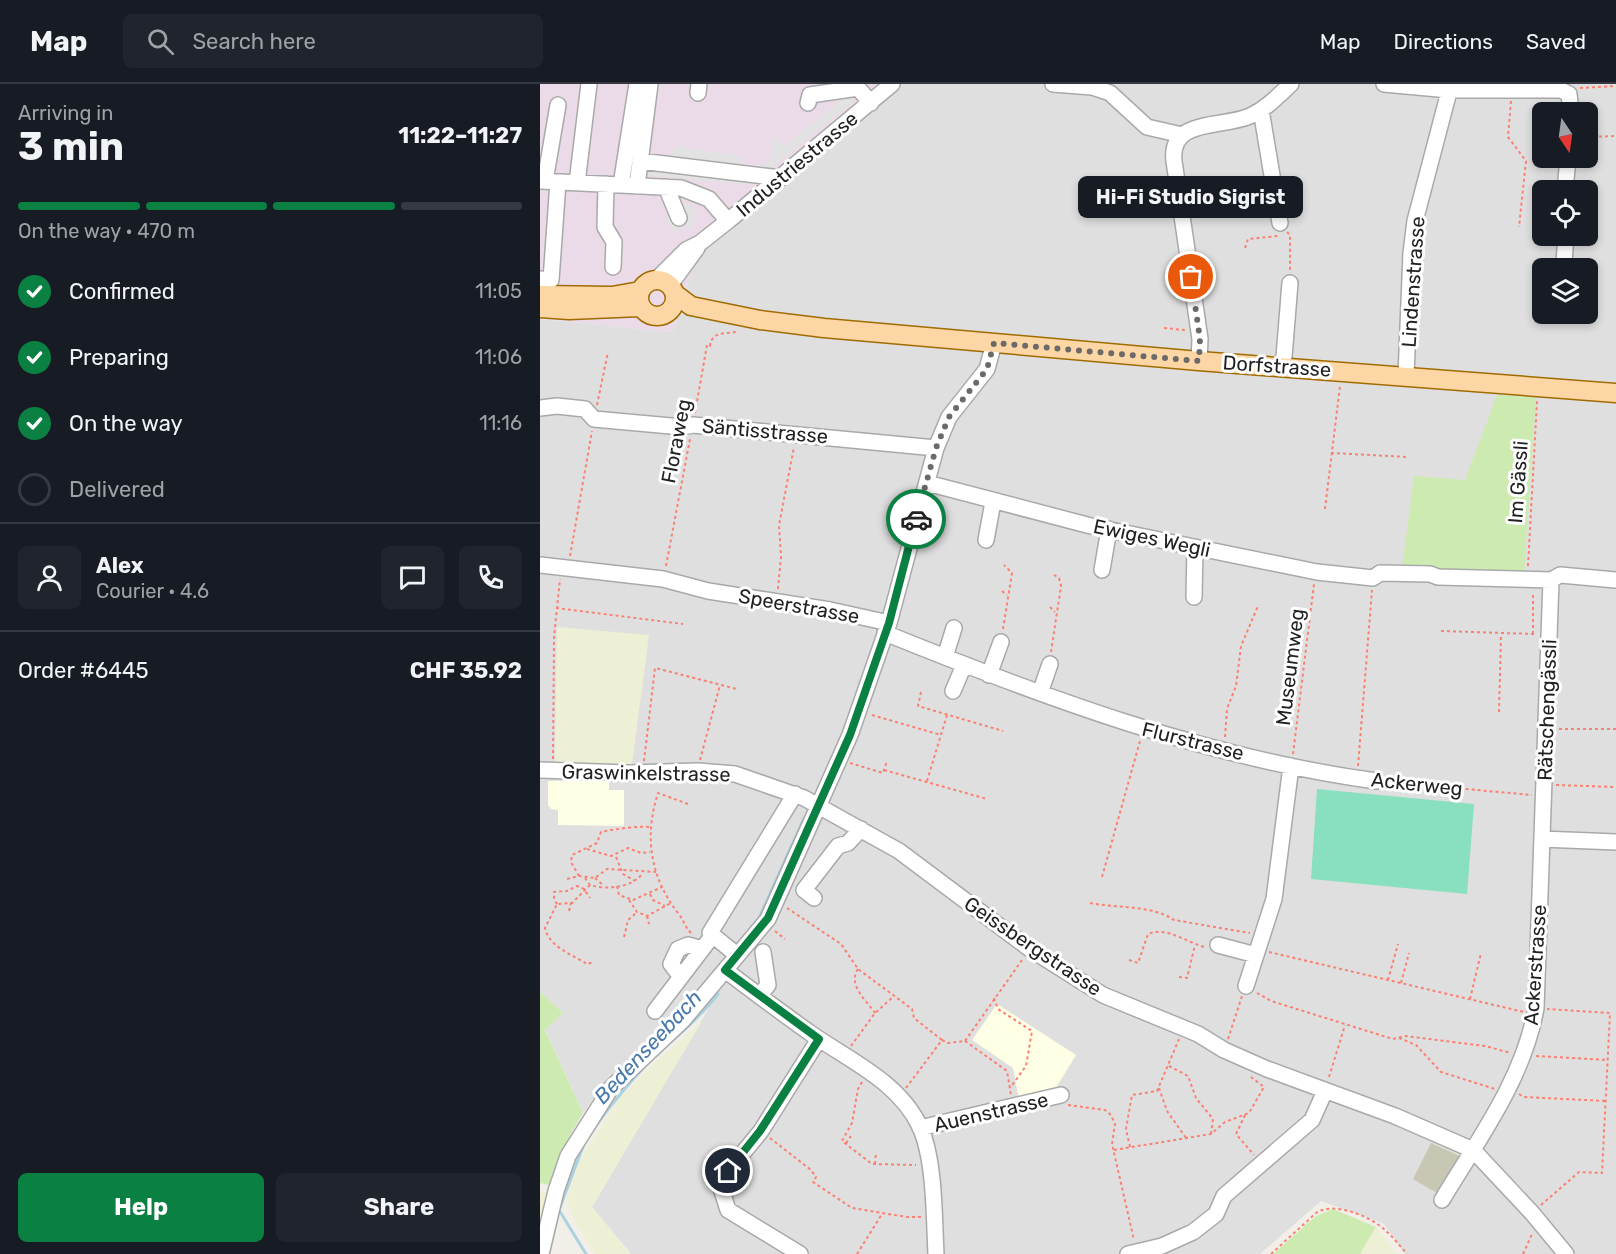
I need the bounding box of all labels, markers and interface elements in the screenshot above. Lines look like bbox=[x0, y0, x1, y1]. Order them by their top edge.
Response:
search box bbox=[123, 14, 543, 68]
text: Map bbox=[30, 25, 87, 58]
icon: search bbox=[144, 25, 177, 58]
text: Search here bbox=[192, 28, 316, 55]
text: Map bbox=[1320, 29, 1361, 54]
text: Directions bbox=[1394, 29, 1493, 54]
text: Saved bbox=[1526, 29, 1586, 54]
text: Arriving in bbox=[18, 101, 113, 125]
north arrow bbox=[1532, 102, 1598, 168]
map controls bbox=[1532, 102, 1598, 324]
street label: Industriestrasse bbox=[731, 106, 863, 222]
text: 11:22–11:27 bbox=[398, 122, 522, 149]
text: 3 min bbox=[18, 124, 124, 170]
callout: Hi-Fi Studio Sigrist bbox=[1078, 175, 1304, 217]
button: locate bbox=[1532, 180, 1598, 246]
text: Hi-Fi Studio Sigrist bbox=[1096, 185, 1285, 209]
street label: Lindenstrasse bbox=[1396, 216, 1430, 348]
text: On the way · 470 m bbox=[18, 219, 195, 243]
pin bbox=[1165, 251, 1216, 302]
button: layers bbox=[1532, 258, 1598, 324]
icon: bag bbox=[1174, 260, 1207, 293]
icon: check bbox=[18, 275, 51, 308]
text: Confirmed bbox=[69, 278, 175, 305]
text: 11:05 bbox=[475, 279, 522, 303]
icon: check bbox=[18, 341, 51, 374]
text: Preparing bbox=[69, 344, 169, 371]
text: 11:06 bbox=[475, 345, 522, 369]
street label: Dorfstrasse bbox=[1222, 350, 1332, 382]
street label: Floraweg bbox=[656, 397, 696, 485]
icon: check bbox=[18, 407, 51, 440]
text: On the way bbox=[69, 410, 183, 437]
text: 11:16 bbox=[479, 411, 522, 435]
street label: Säntisstrasse bbox=[701, 414, 829, 448]
street label: Im Gässli bbox=[1503, 440, 1533, 524]
text: Delivered bbox=[69, 476, 165, 503]
courier bbox=[886, 489, 946, 549]
icon: car bbox=[900, 503, 933, 536]
street label: Ewiges Wegli bbox=[1091, 514, 1213, 562]
button: person bbox=[18, 546, 81, 609]
button: chat bbox=[381, 546, 444, 609]
button: phone bbox=[459, 546, 522, 609]
text: Alex bbox=[96, 552, 144, 579]
text: Courier · 4.6 bbox=[96, 579, 209, 603]
street label: Speerstrasse bbox=[737, 584, 861, 628]
street label: Museumweg bbox=[1271, 607, 1309, 727]
street label: Rätschengässli bbox=[1533, 639, 1561, 781]
text: Order #6445 bbox=[18, 657, 149, 684]
text: CHF 35.92 bbox=[410, 657, 522, 684]
street label: Flurstrasse bbox=[1140, 717, 1246, 765]
street label: Graswinkelstrasse bbox=[561, 760, 731, 786]
street label: Ackerweg bbox=[1370, 767, 1464, 801]
street label: Geissbergstrasse bbox=[960, 891, 1106, 1001]
street label: Ackerstrasse bbox=[1519, 904, 1551, 1026]
water label: Bedenseebach bbox=[589, 985, 707, 1109]
street label: Auenstrasse bbox=[931, 1087, 1051, 1137]
pin bbox=[702, 1145, 753, 1196]
icon: home bbox=[711, 1154, 744, 1187]
button: Help bbox=[18, 1173, 264, 1242]
button: Share bbox=[276, 1173, 522, 1242]

